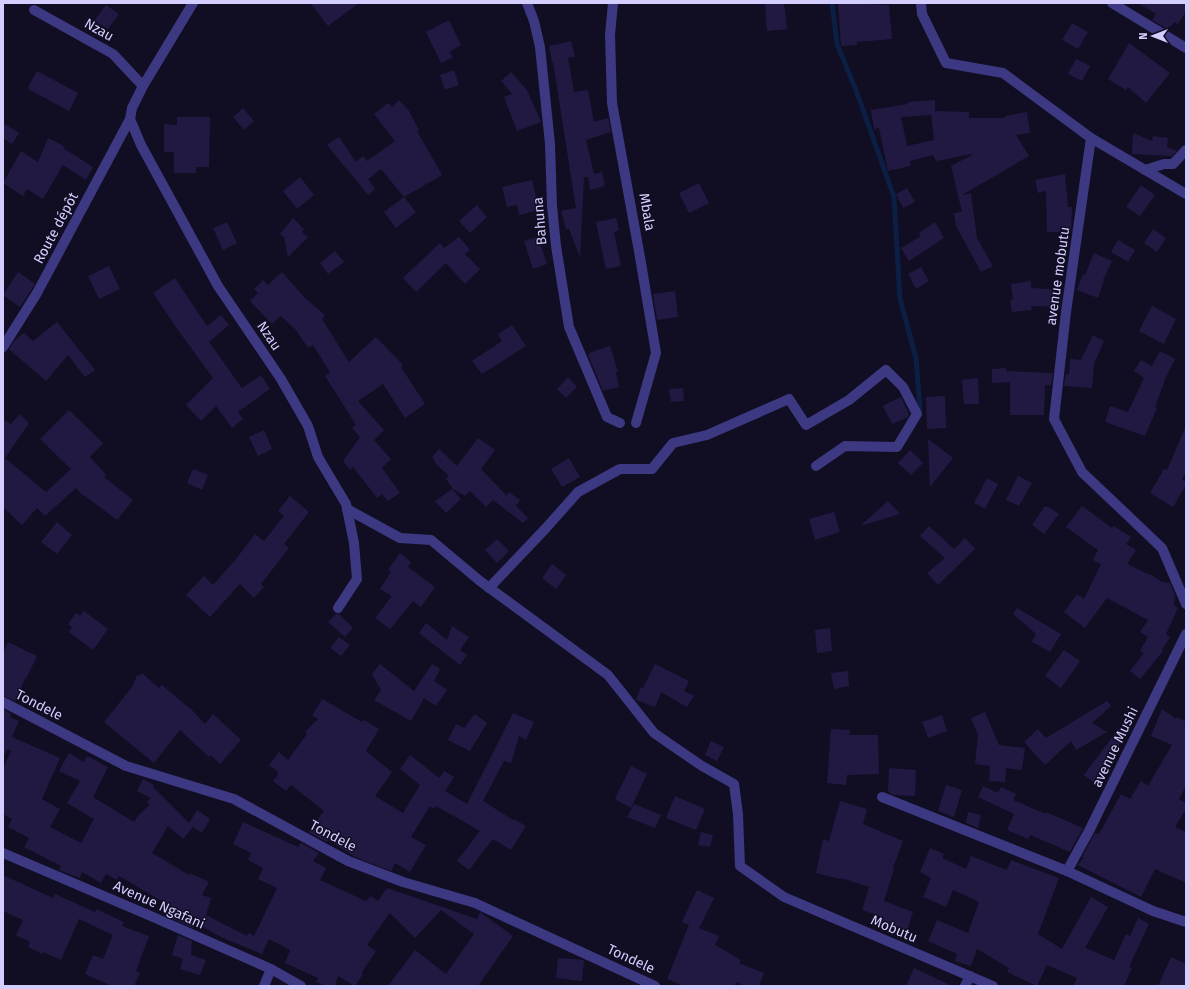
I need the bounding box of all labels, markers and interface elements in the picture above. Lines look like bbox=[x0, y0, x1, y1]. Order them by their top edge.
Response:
street label: Nzau bbox=[81, 15, 117, 45]
north arrow bbox=[1133, 16, 1173, 56]
text: N bbox=[1137, 32, 1150, 40]
street label: Route dépôt bbox=[30, 189, 82, 267]
street label: Mbala bbox=[635, 192, 659, 232]
street label: Bahuna bbox=[529, 196, 551, 246]
street label: avenue mobutu bbox=[1043, 226, 1073, 326]
street label: Nzau bbox=[253, 318, 285, 354]
street label: Tondele bbox=[13, 686, 65, 724]
street label: avenue Mushi bbox=[1088, 704, 1142, 790]
street label: Tondele bbox=[307, 817, 359, 855]
street label: Avenue Ngafani bbox=[111, 877, 207, 933]
street label: Mobutu bbox=[868, 912, 920, 946]
street label: Tondele bbox=[605, 941, 657, 977]

